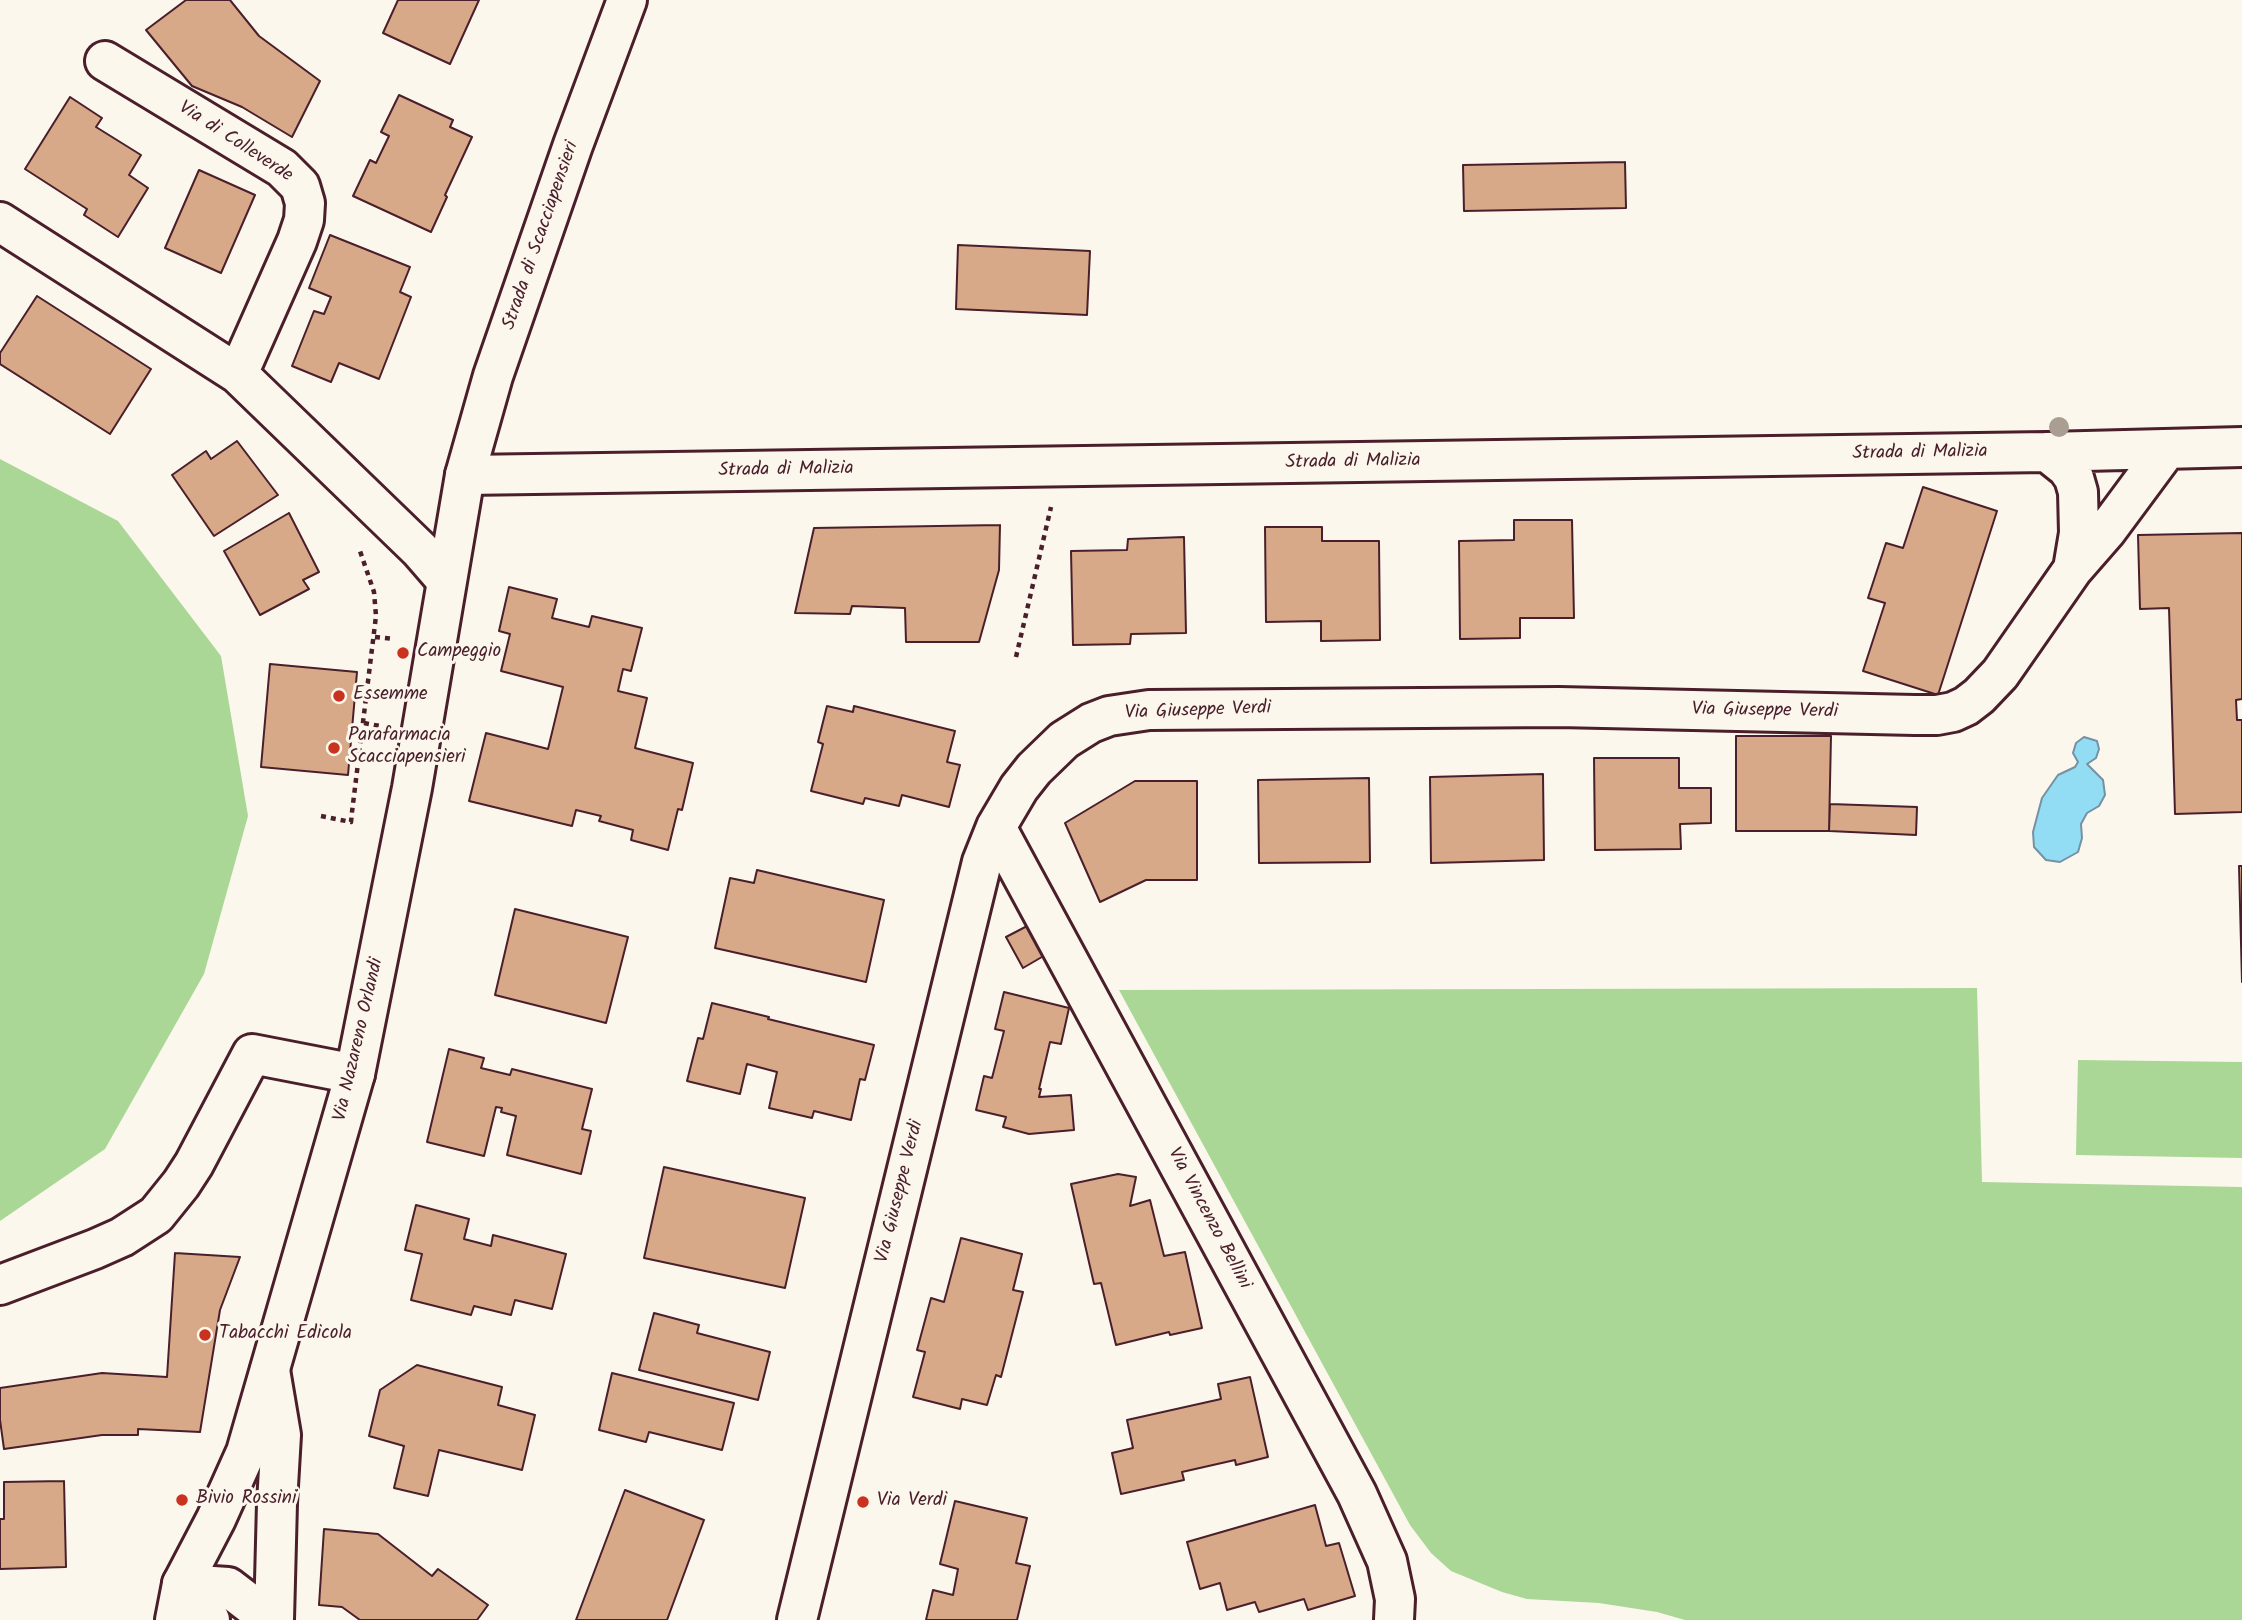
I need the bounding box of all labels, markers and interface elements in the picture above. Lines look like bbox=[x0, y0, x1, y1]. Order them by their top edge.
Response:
street label: Via di Colleverde bbox=[174, 98, 296, 188]
street label: Strada di Scacciapensieri bbox=[499, 139, 585, 333]
street label: Strada di Malizia bbox=[1852, 441, 1988, 467]
street label: Strada di Malizia bbox=[1285, 450, 1421, 476]
street label: Strada di Malizia bbox=[718, 458, 854, 484]
place label: Campeggio bbox=[417, 642, 501, 664]
marker: Campeggio bbox=[395, 645, 411, 661]
place label: Essemme bbox=[353, 685, 428, 707]
marker: Essemme bbox=[331, 688, 347, 704]
street label: Via Giuseppe Verdi bbox=[1124, 698, 1272, 726]
street label: Via Giuseppe Verdi bbox=[1692, 699, 1838, 725]
place label: Parafarmacia Scacciapensieri bbox=[348, 726, 466, 770]
marker: Parafarmacia Scacciapensieri bbox=[326, 740, 342, 756]
street label: Via Nazareno Orlandi bbox=[330, 956, 390, 1124]
street label: Via Giuseppe Verdi bbox=[872, 1118, 930, 1266]
street label: Via Vincenzo Bellini bbox=[1161, 1144, 1255, 1294]
place label: Tabacchi Edicola bbox=[219, 1324, 352, 1346]
marker: Tabacchi Edicola bbox=[197, 1327, 213, 1343]
place label: Bivio Rossini bbox=[196, 1489, 296, 1511]
place label: Via Verdi bbox=[877, 1491, 947, 1513]
marker: Bivio Rossini bbox=[174, 1492, 190, 1508]
marker: Via Verdi bbox=[855, 1494, 871, 1510]

